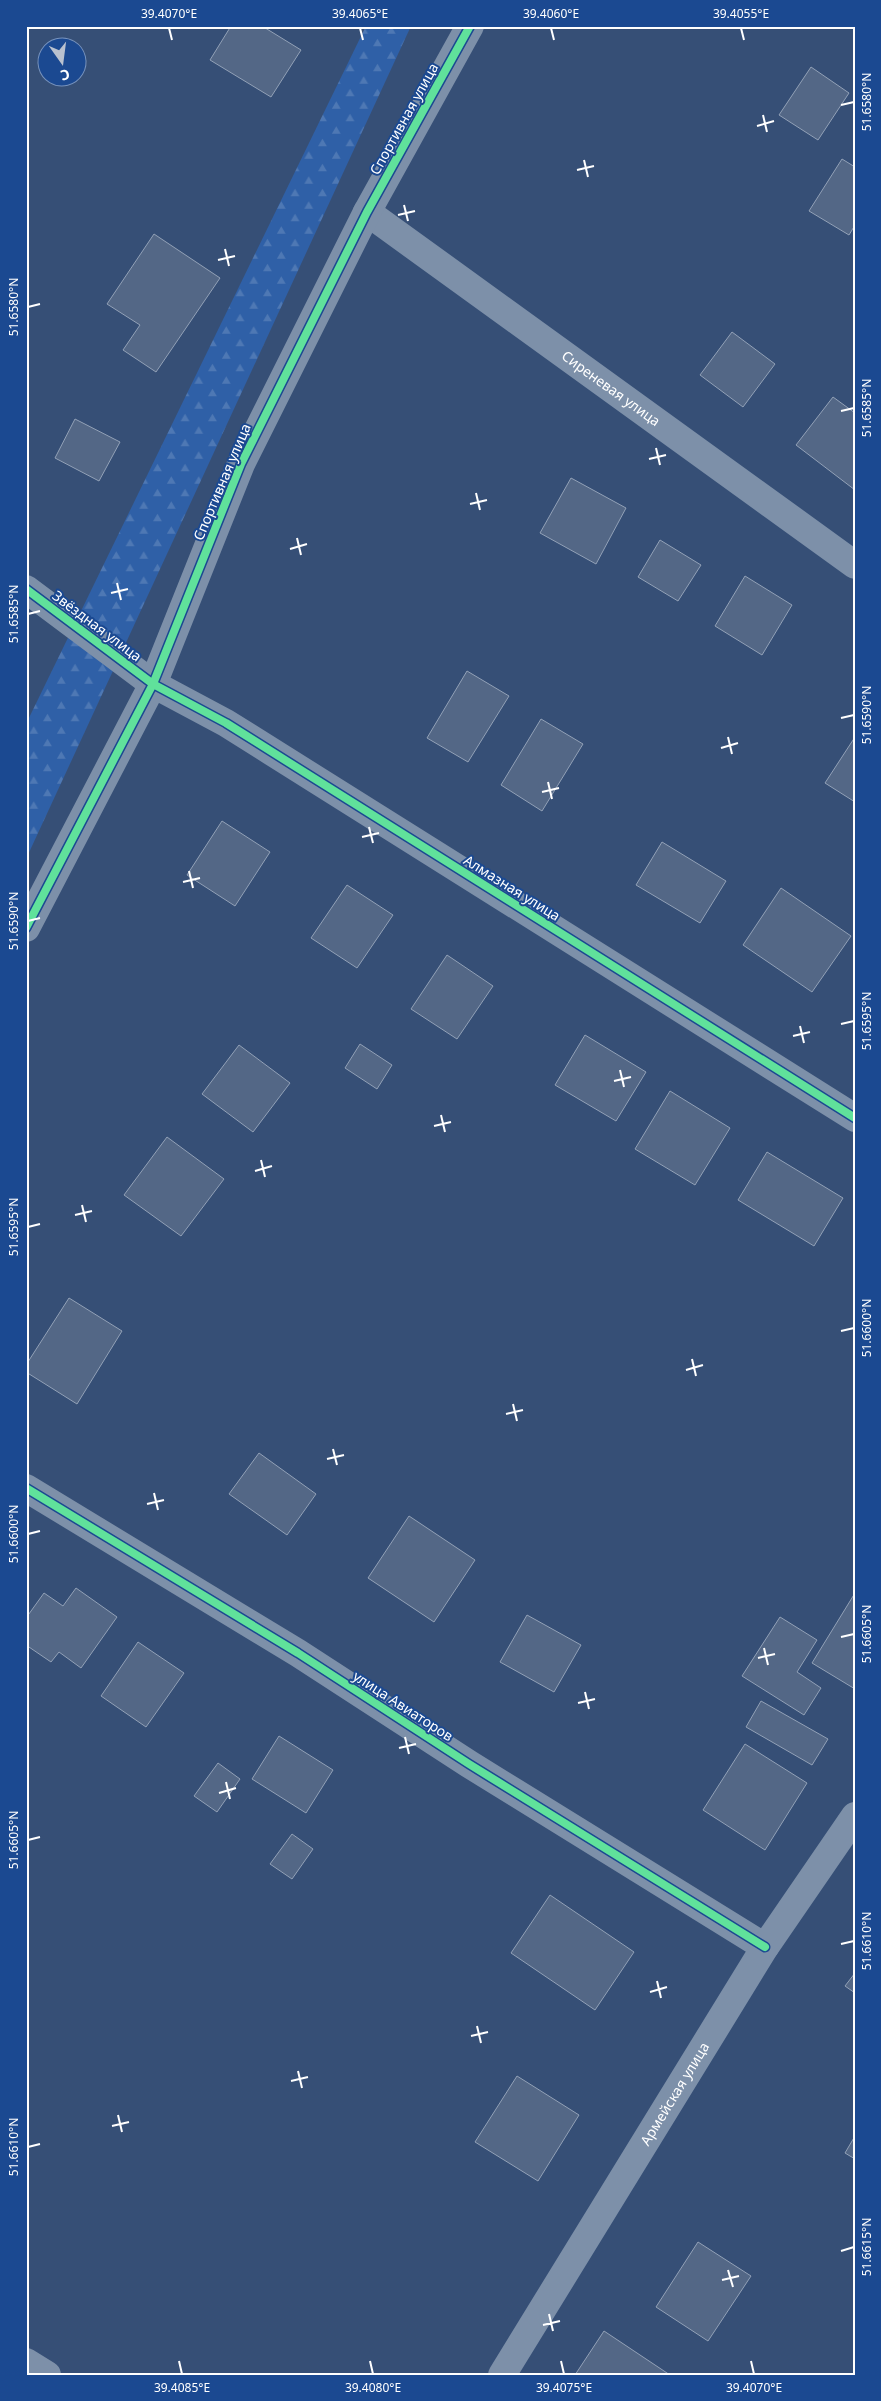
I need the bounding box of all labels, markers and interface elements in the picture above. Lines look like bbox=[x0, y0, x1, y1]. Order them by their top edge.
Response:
text: 39.4070°E bbox=[141, 5, 197, 22]
text: 39.4065°E bbox=[332, 5, 388, 22]
text: 39.4060°E bbox=[523, 5, 579, 22]
text: 39.4055°E bbox=[713, 5, 769, 22]
north arrow bbox=[38, 38, 88, 88]
street label: Спортивная улица bbox=[365, 59, 442, 178]
text: С bbox=[59, 65, 72, 85]
text: 51.6580°N bbox=[858, 73, 875, 131]
text: 51.6580°N bbox=[5, 278, 22, 336]
street label: Сиреневая улица bbox=[558, 346, 664, 430]
text: 51.6585°N bbox=[858, 379, 875, 437]
street label: Спортивная улица bbox=[188, 421, 255, 543]
text: 51.6585°N bbox=[5, 585, 22, 643]
street label: Звёздная улица bbox=[49, 586, 146, 665]
text: 51.6590°N bbox=[858, 686, 875, 744]
street label: Алмазная улица bbox=[460, 850, 564, 925]
text: 51.6590°N bbox=[5, 892, 22, 950]
text: 51.6595°N bbox=[858, 992, 875, 1050]
text: 51.6595°N bbox=[5, 1198, 22, 1256]
text: 51.6600°N bbox=[858, 1299, 875, 1357]
text: 51.6600°N bbox=[5, 1505, 22, 1563]
text: 51.6605°N bbox=[858, 1605, 875, 1663]
street label: улица Авиаторов bbox=[349, 1666, 457, 1745]
text: 51.6605°N bbox=[5, 1811, 22, 1869]
text: 51.6610°N bbox=[858, 1912, 875, 1970]
street label: Армейская улица bbox=[635, 2038, 713, 2149]
text: 51.6610°N bbox=[5, 2118, 22, 2176]
text: 51.6615°N bbox=[858, 2218, 875, 2276]
text: 39.4085°E bbox=[154, 2379, 210, 2396]
text: 39.4080°E bbox=[345, 2379, 401, 2396]
text: 39.4075°E bbox=[536, 2379, 592, 2396]
text: 39.4070°E bbox=[726, 2379, 782, 2396]

